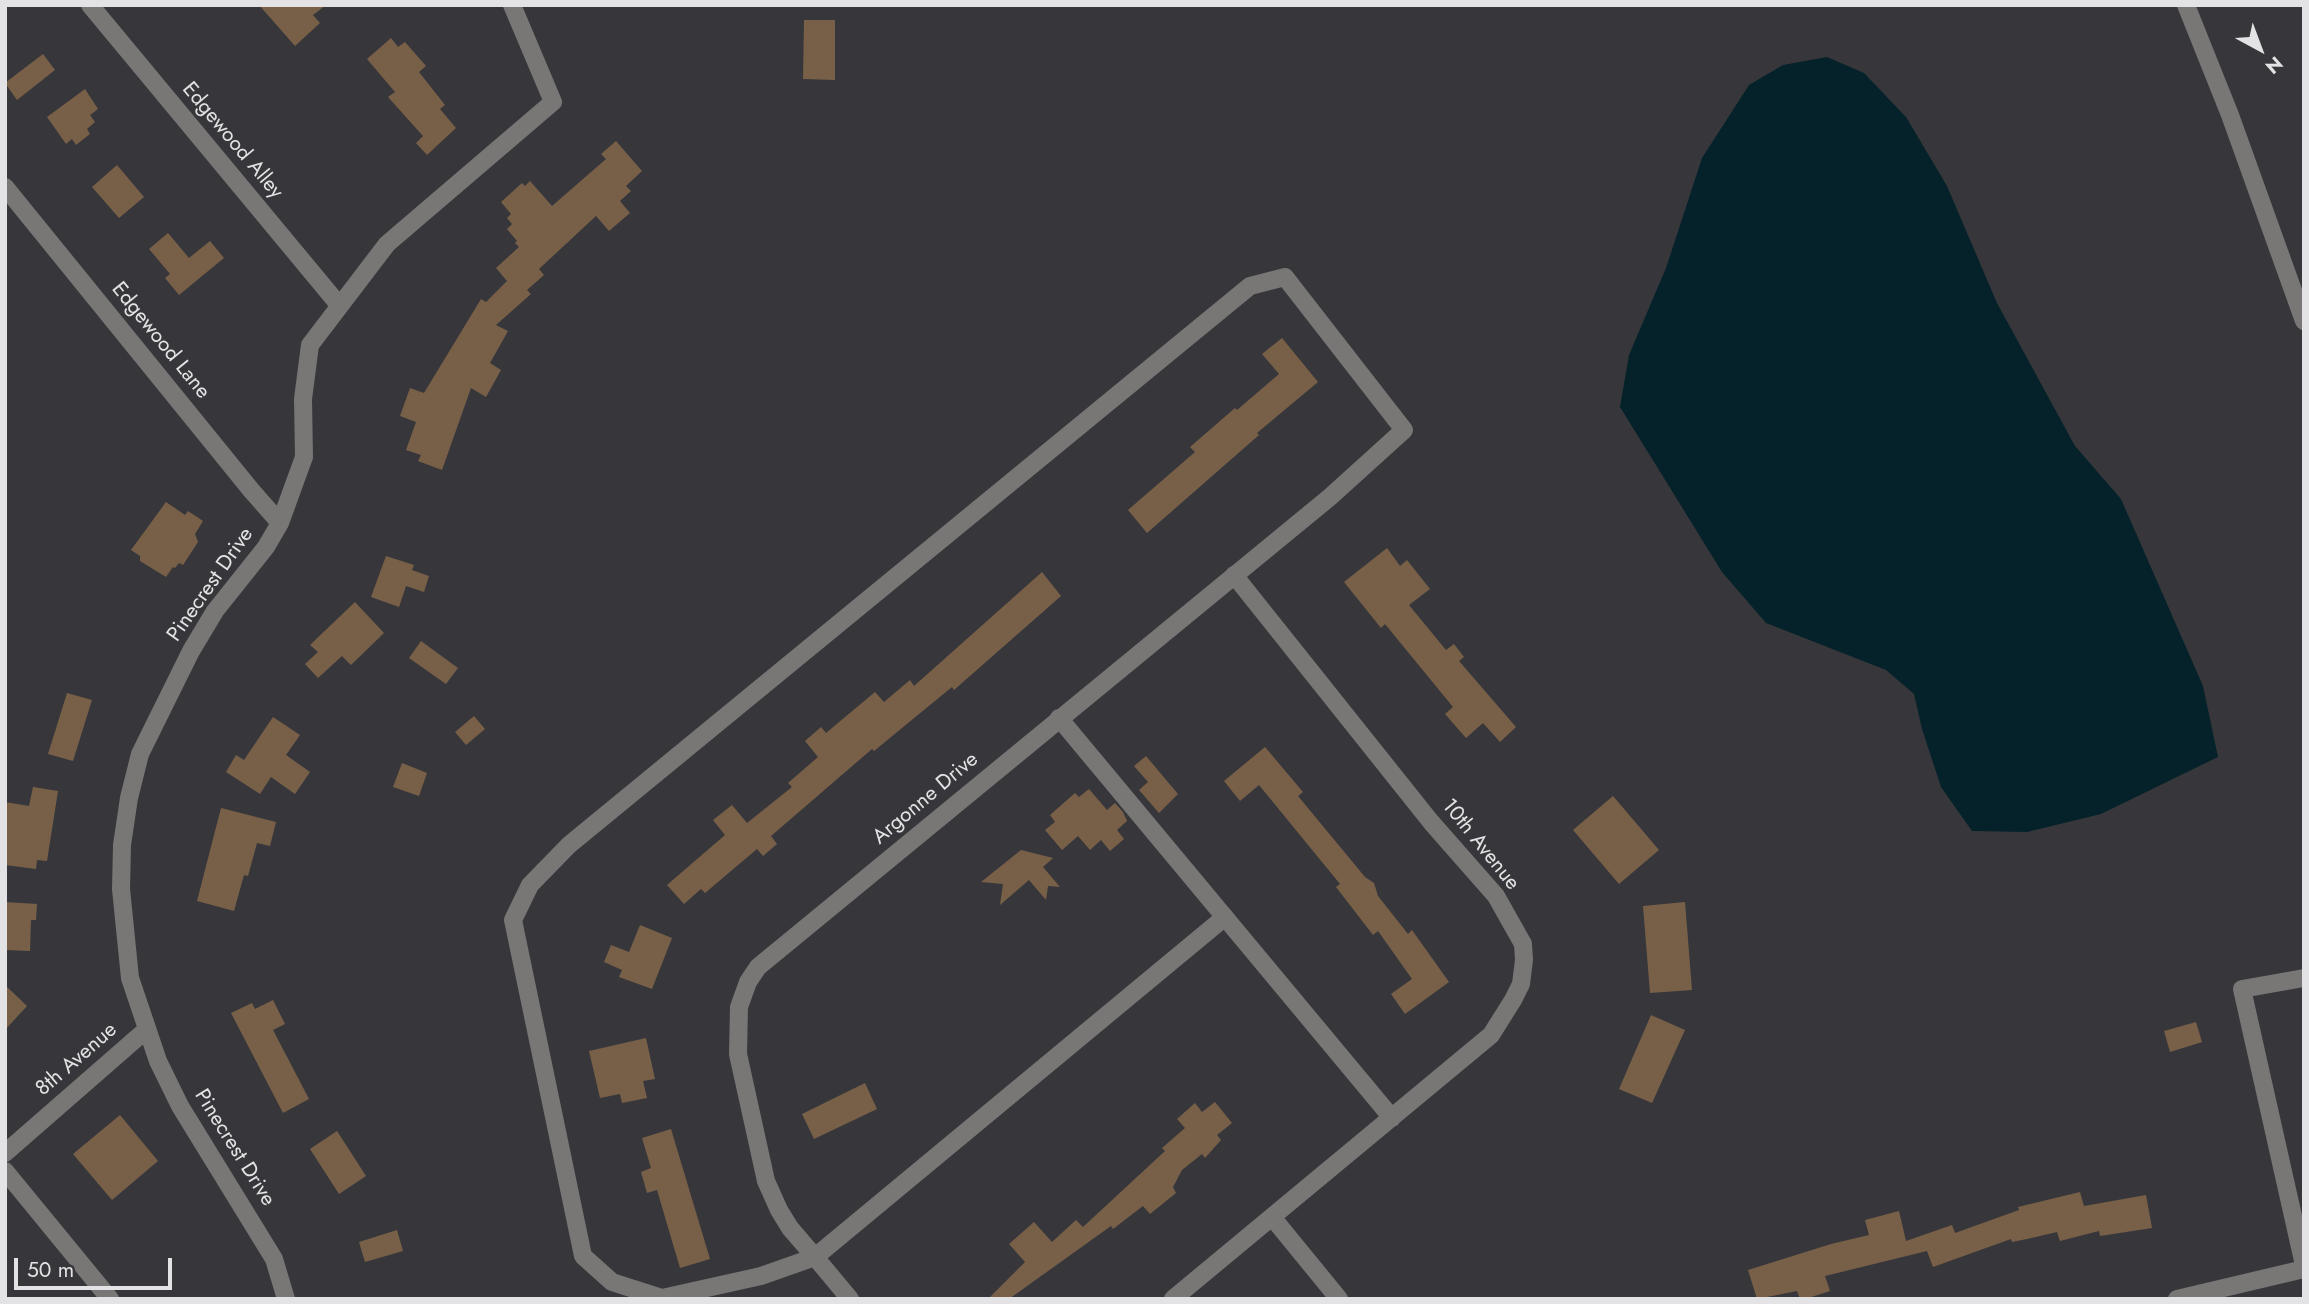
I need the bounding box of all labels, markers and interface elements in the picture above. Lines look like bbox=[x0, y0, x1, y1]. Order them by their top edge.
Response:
north arrow bbox=[2225, 14, 2295, 84]
text: N bbox=[2260, 50, 2289, 80]
street label: Edgewood Alley bbox=[176, 78, 288, 204]
street label: Edgewood Lane bbox=[105, 278, 215, 404]
street label: Pinecrest Drive bbox=[163, 523, 259, 647]
street label: Argonne Drive bbox=[868, 748, 984, 850]
street label: 10th Avenue bbox=[1436, 794, 1524, 896]
street label: 8th Avenue bbox=[31, 1018, 123, 1102]
street label: Pinecrest Drive bbox=[188, 1085, 280, 1211]
scale bar bbox=[18, 1244, 175, 1288]
text: 50 m bbox=[27, 1255, 74, 1285]

